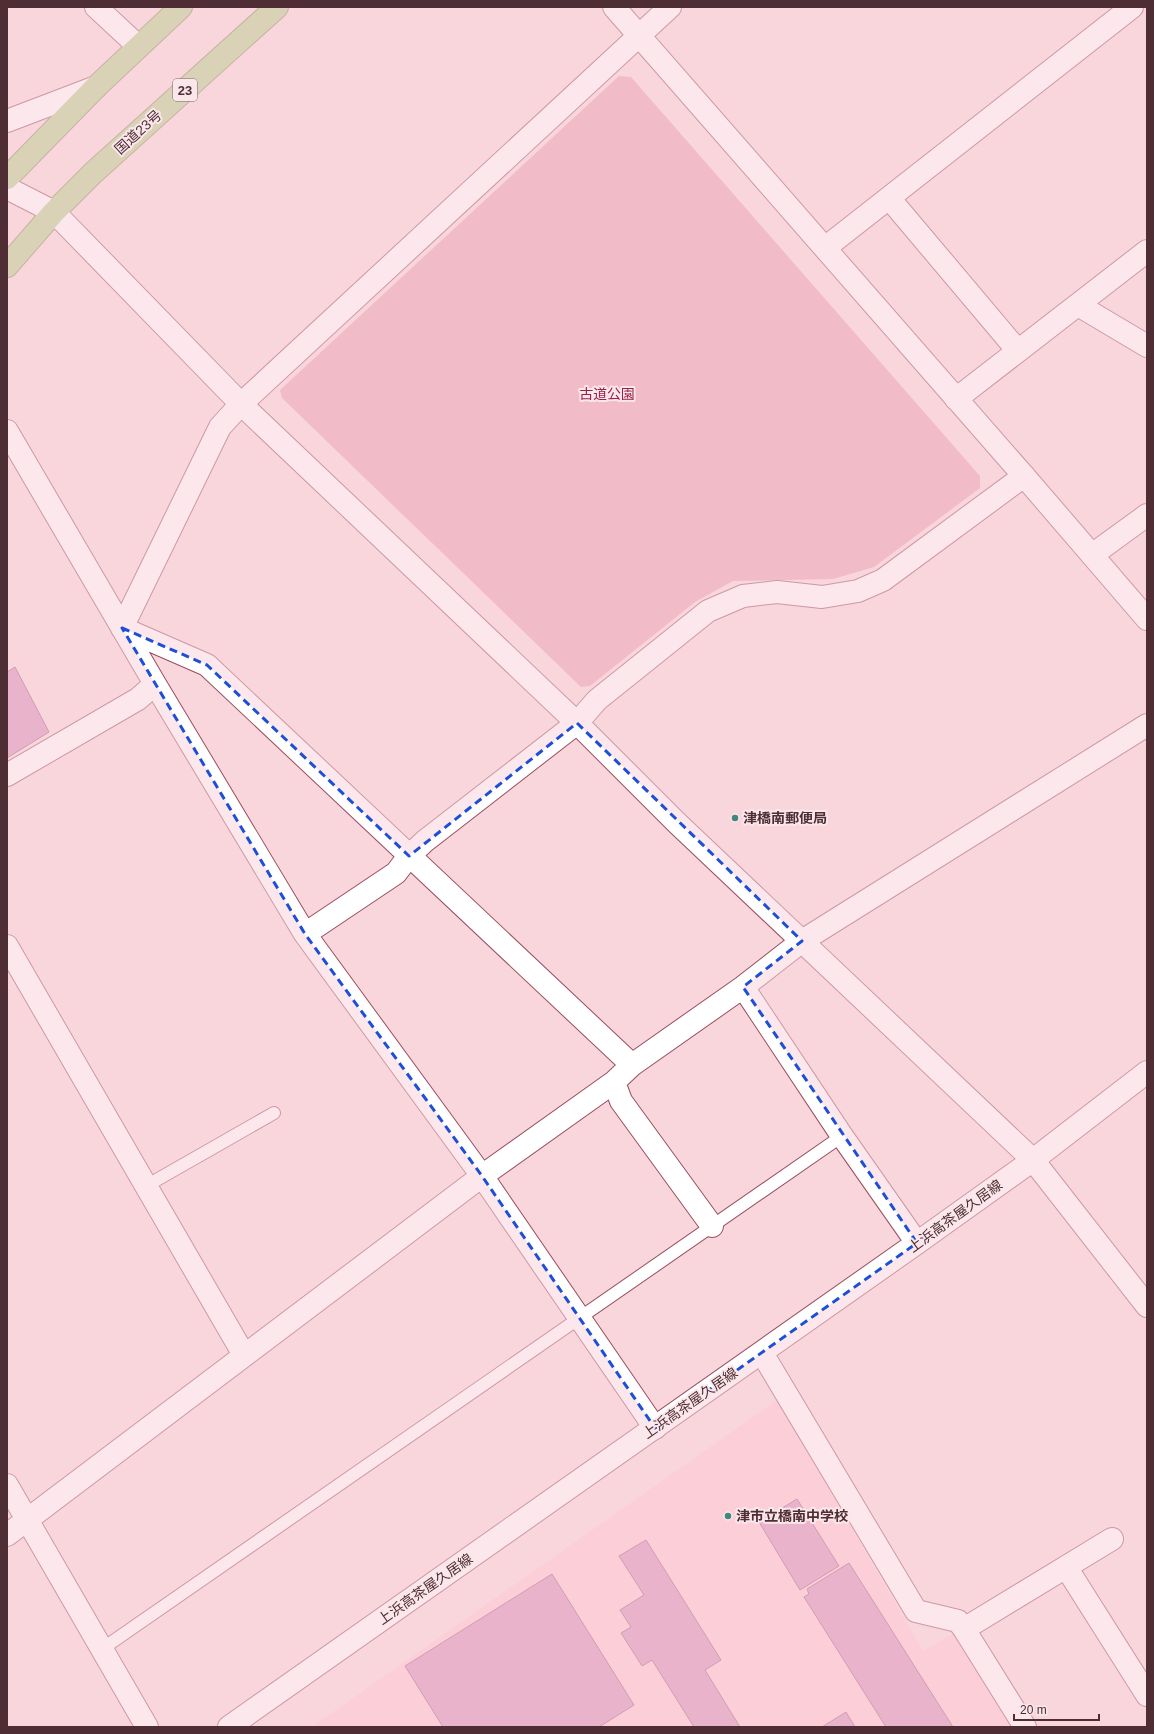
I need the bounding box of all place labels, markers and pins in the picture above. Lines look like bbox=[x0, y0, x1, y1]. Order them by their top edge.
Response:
place label: 津橋南郵便局 bbox=[743, 810, 827, 826]
marker: 津橋南郵便局 bbox=[730, 813, 740, 823]
place label: 津市立橋南中学校 bbox=[736, 1508, 848, 1524]
marker: 津市立橋南中学校 bbox=[723, 1511, 733, 1521]

